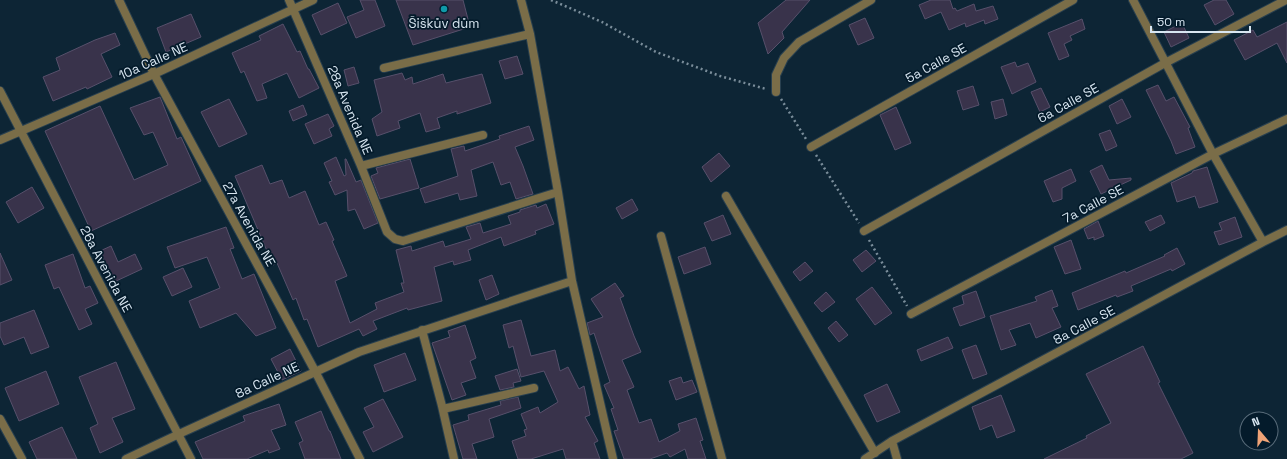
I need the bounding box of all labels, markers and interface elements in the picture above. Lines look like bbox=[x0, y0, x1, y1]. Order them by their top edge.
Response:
marker: Šiškův dům bbox=[439, 4, 449, 14]
scale bar bbox=[1151, 8, 1250, 34]
text: 50 m bbox=[1157, 14, 1185, 30]
place label: Šiškův dům bbox=[409, 15, 479, 32]
street label: 10a Calle NE bbox=[116, 38, 190, 84]
street label: 5a Calle SE bbox=[903, 39, 969, 87]
street label: 28a Avenida NE bbox=[324, 63, 376, 157]
street label: 6a Calle SE bbox=[1034, 79, 1102, 127]
street label: 27a Avenida NE bbox=[219, 179, 279, 269]
street label: 7a Calle SE bbox=[1060, 181, 1126, 227]
street label: 26a Avenida NE bbox=[76, 223, 136, 315]
street label: 8a Calle SE bbox=[1050, 302, 1118, 348]
street label: 8a Calle NE bbox=[233, 358, 301, 402]
north arrow bbox=[1239, 411, 1279, 451]
text: N bbox=[1250, 414, 1262, 429]

